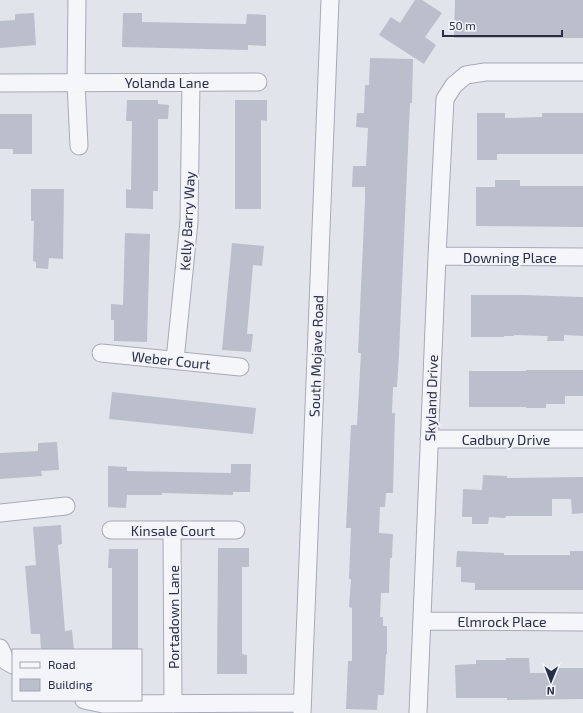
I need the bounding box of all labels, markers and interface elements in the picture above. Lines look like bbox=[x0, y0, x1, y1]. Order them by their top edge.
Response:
scale bar bbox=[443, 12, 562, 38]
text: 50 m bbox=[449, 18, 476, 32]
street label: Yolanda Lane bbox=[125, 74, 209, 91]
street label: Kelly Barry Way bbox=[176, 170, 198, 271]
street label: Downing Place bbox=[463, 249, 557, 266]
street label: South Mojave Road bbox=[305, 295, 327, 417]
street label: Weber Court bbox=[131, 347, 211, 373]
street label: Skyland Drive bbox=[421, 354, 441, 442]
street label: Cadbury Drive bbox=[462, 431, 550, 448]
street label: Kinsale Court bbox=[131, 522, 215, 539]
street label: Portadown Lane bbox=[165, 565, 182, 669]
street label: Elmrock Place bbox=[458, 613, 546, 630]
legend bbox=[12, 649, 142, 701]
text: Road bbox=[48, 657, 76, 671]
north arrow bbox=[531, 661, 571, 701]
text: Building bbox=[48, 677, 93, 691]
text: N bbox=[547, 685, 555, 698]

